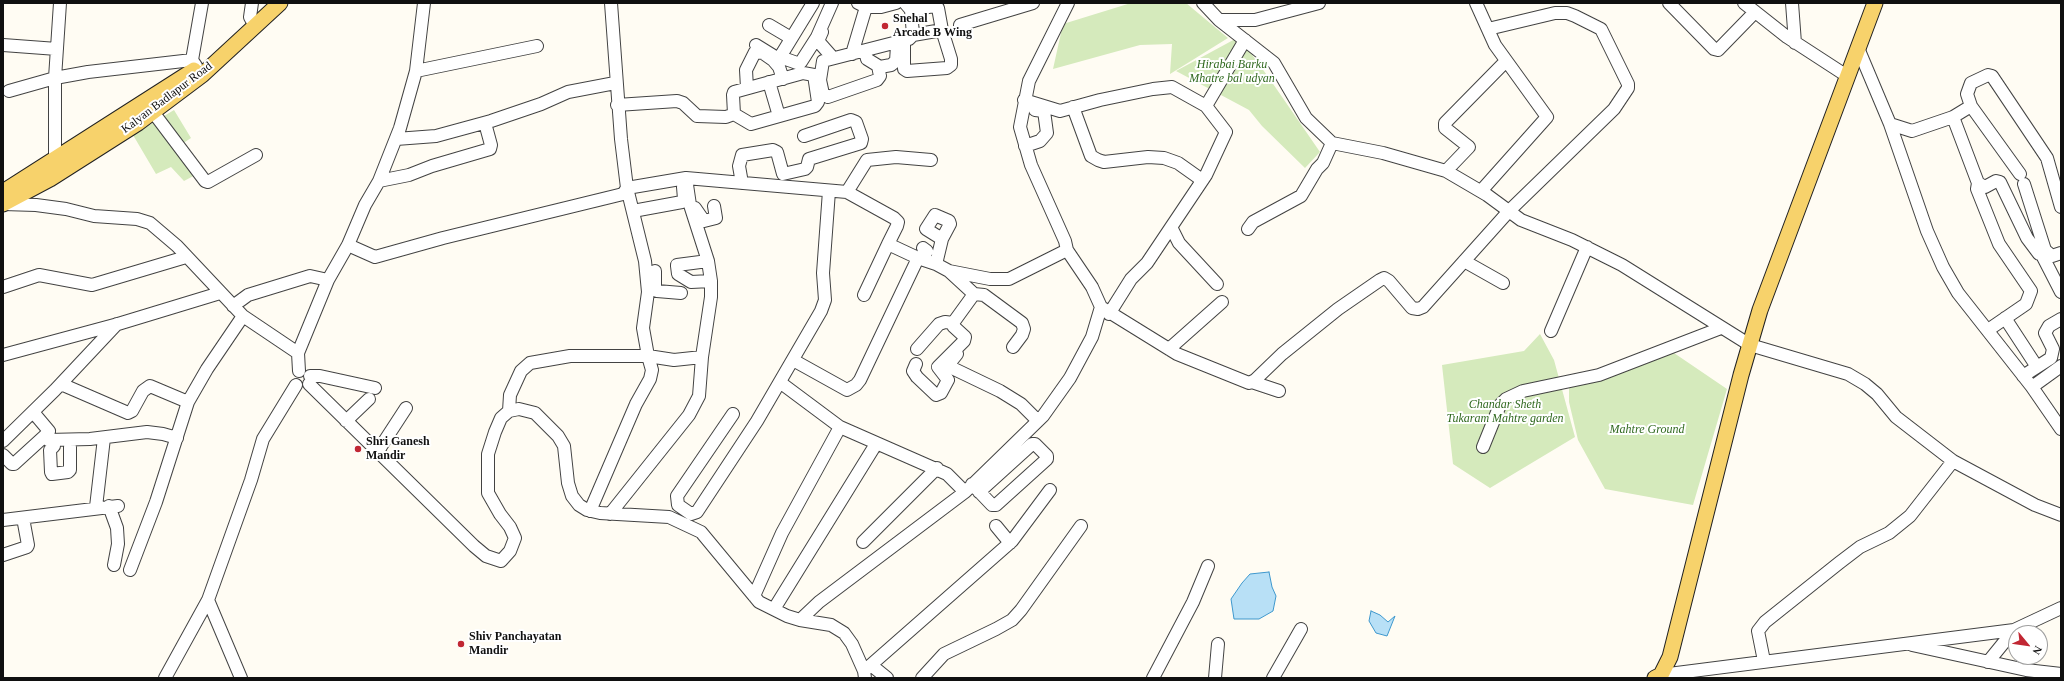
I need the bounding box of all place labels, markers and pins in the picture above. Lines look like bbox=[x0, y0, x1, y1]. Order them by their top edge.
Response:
place label: Snehal Arcade B Wing bbox=[893, 12, 972, 40]
marker: Snehal Arcade B Wing bbox=[880, 21, 890, 31]
place label: Shri Ganesh Mandir bbox=[366, 435, 430, 463]
marker: Shri Ganesh Mandir bbox=[353, 444, 363, 454]
place label: Shiv Panchayatan Mandir bbox=[469, 630, 561, 658]
marker: Shiv Panchayatan Mandir bbox=[456, 639, 466, 649]

